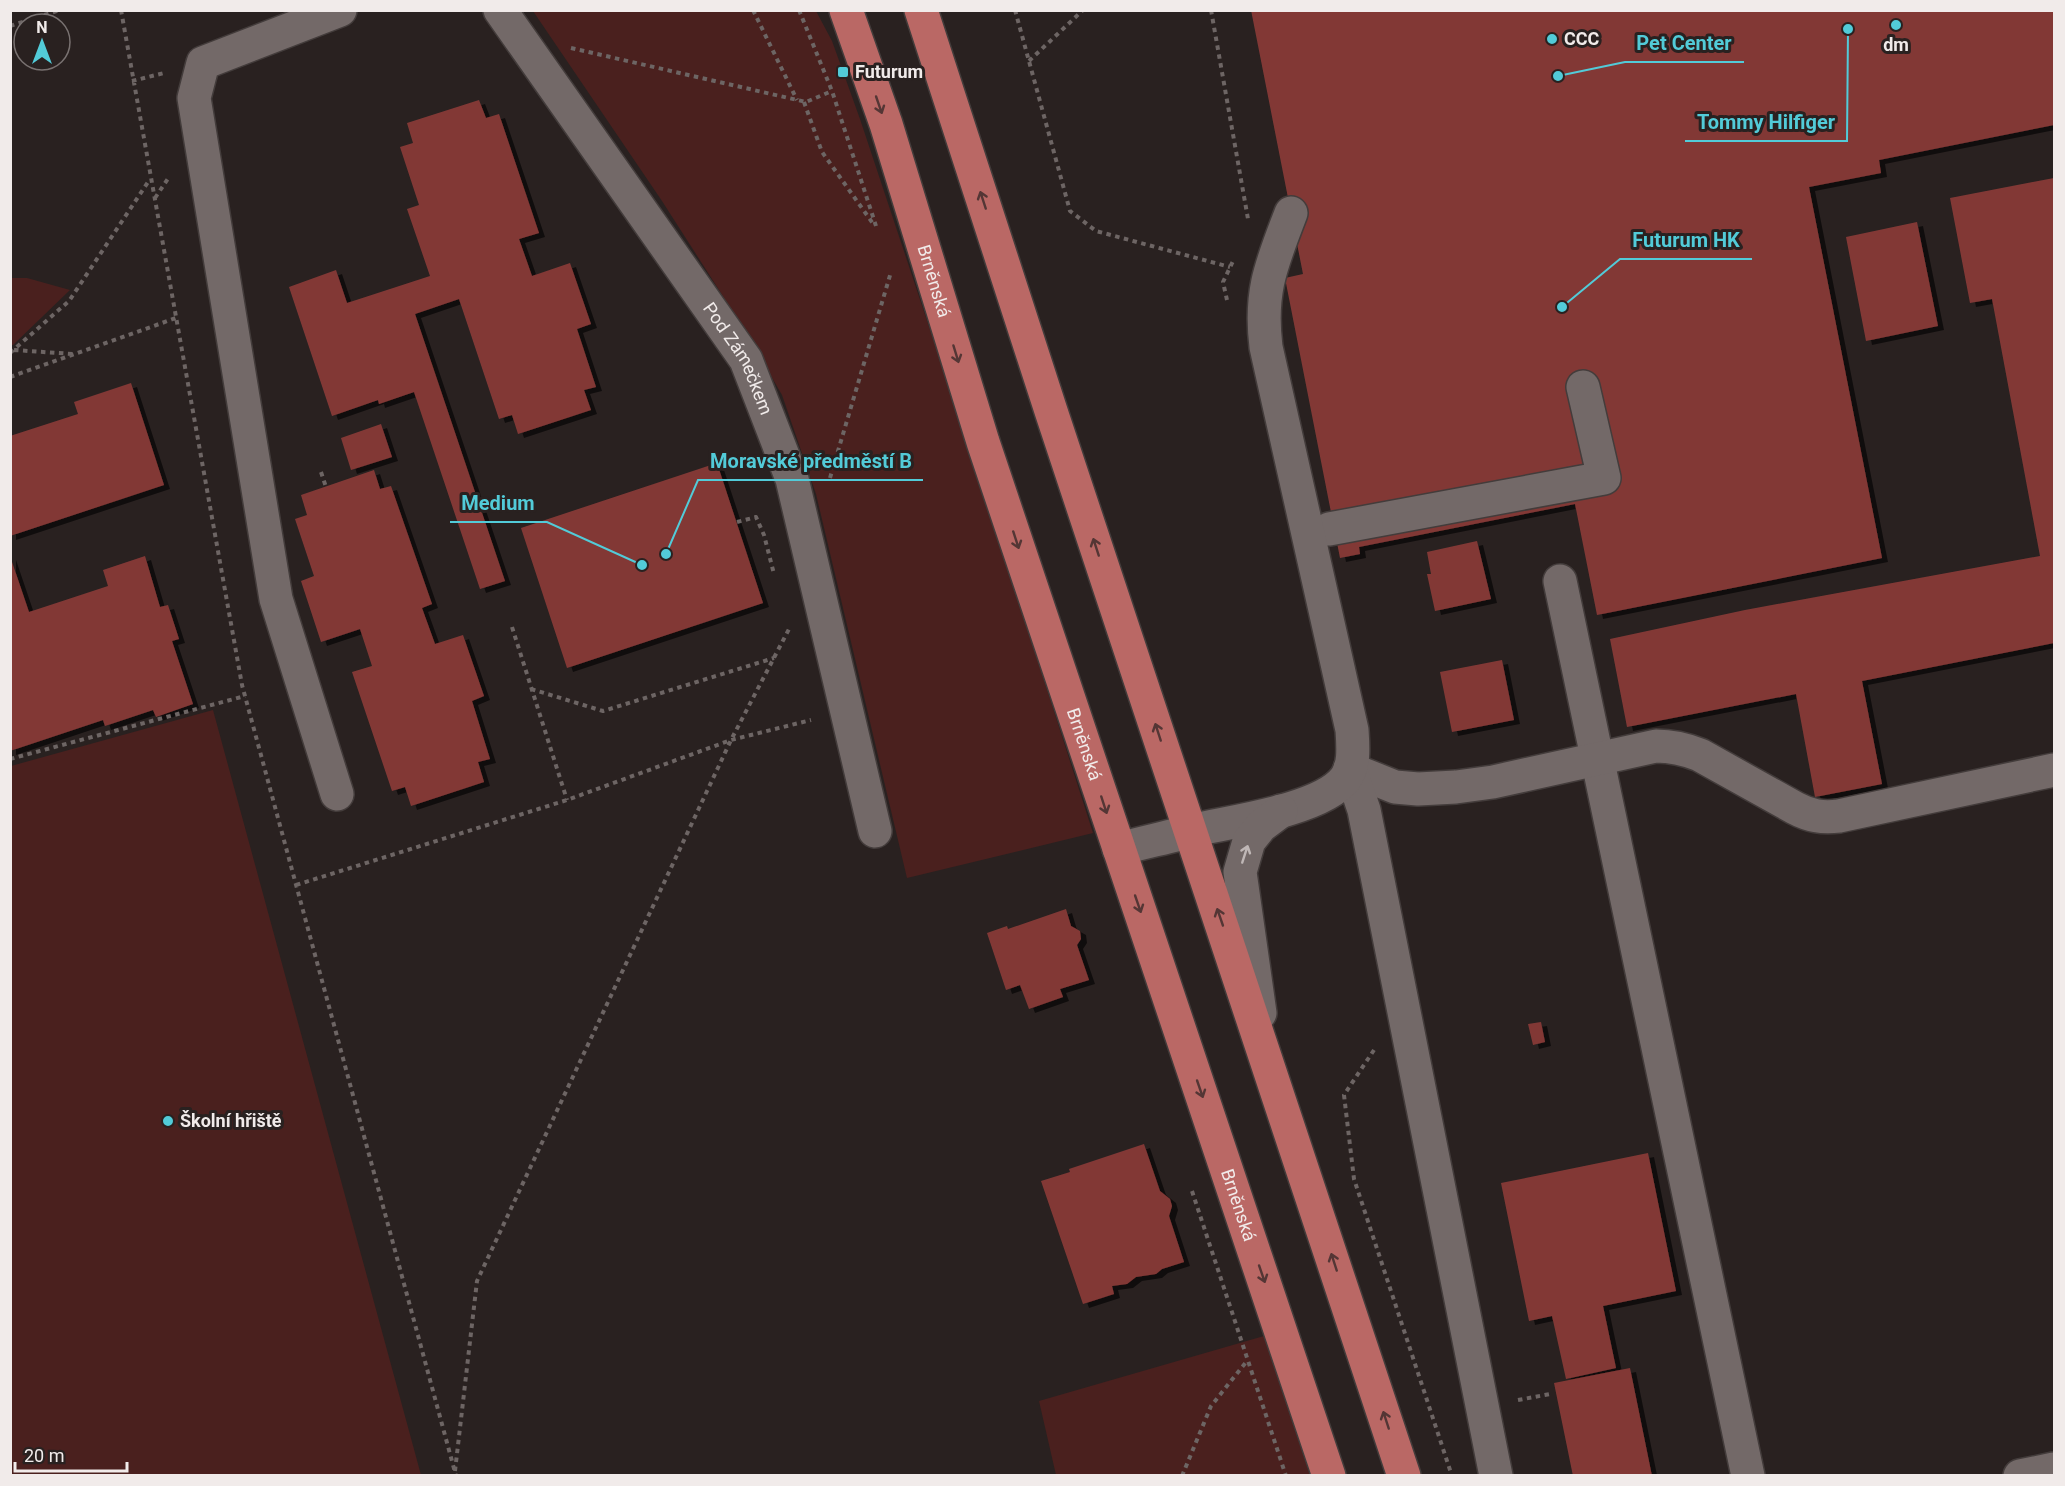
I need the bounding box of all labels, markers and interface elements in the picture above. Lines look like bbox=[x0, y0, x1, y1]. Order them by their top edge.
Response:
north arrow bbox=[12, 12, 72, 72]
text: N bbox=[36, 18, 48, 37]
marker: dm bbox=[1889, 18, 1903, 32]
callout: Pet Center bbox=[1625, 24, 1744, 62]
place label: CCC bbox=[1564, 28, 1600, 49]
text: Pet Center bbox=[1636, 31, 1732, 55]
marker: CCC bbox=[1545, 32, 1559, 46]
place label: dm bbox=[1883, 34, 1909, 55]
place label: Futurum bbox=[855, 61, 923, 82]
marker: Futurum bbox=[836, 65, 850, 79]
one-way arrow bbox=[875, 95, 886, 114]
callout: Tommy Hilfiger bbox=[1685, 103, 1847, 141]
text: Tommy Hilfiger bbox=[1697, 110, 1836, 134]
one-way arrow bbox=[976, 191, 987, 210]
callout: Futurum HK bbox=[1620, 221, 1752, 259]
text: Futurum HK bbox=[1632, 228, 1740, 252]
street label: Brněnská bbox=[913, 242, 955, 320]
street label: Pod Zámečkem bbox=[699, 298, 777, 418]
one-way arrow bbox=[952, 344, 963, 363]
callout: Moravské předměstí B bbox=[698, 442, 923, 480]
text: Moravské předměstí B bbox=[710, 449, 912, 473]
callout: Medium bbox=[450, 484, 547, 522]
text: Medium bbox=[461, 491, 535, 515]
one-way arrow bbox=[1011, 530, 1022, 549]
one-way arrow bbox=[1090, 538, 1101, 557]
street label: Brněnská bbox=[1063, 705, 1106, 783]
one-way arrow bbox=[1152, 723, 1163, 742]
one-way arrow bbox=[1100, 795, 1111, 814]
one-way arrow bbox=[1240, 844, 1251, 863]
one-way arrow bbox=[1133, 894, 1144, 913]
one-way arrow bbox=[1213, 908, 1224, 927]
one-way arrow bbox=[1195, 1079, 1206, 1098]
place label: Školní hřiště bbox=[180, 1110, 282, 1131]
marker: Školní hřiště bbox=[161, 1114, 175, 1128]
street label: Brněnská bbox=[1217, 1166, 1261, 1244]
one-way arrow bbox=[1327, 1253, 1338, 1272]
one-way arrow bbox=[1257, 1264, 1268, 1283]
one-way arrow bbox=[1380, 1411, 1391, 1430]
scale bar bbox=[15, 1435, 128, 1473]
text: 20 m bbox=[24, 1445, 64, 1466]

